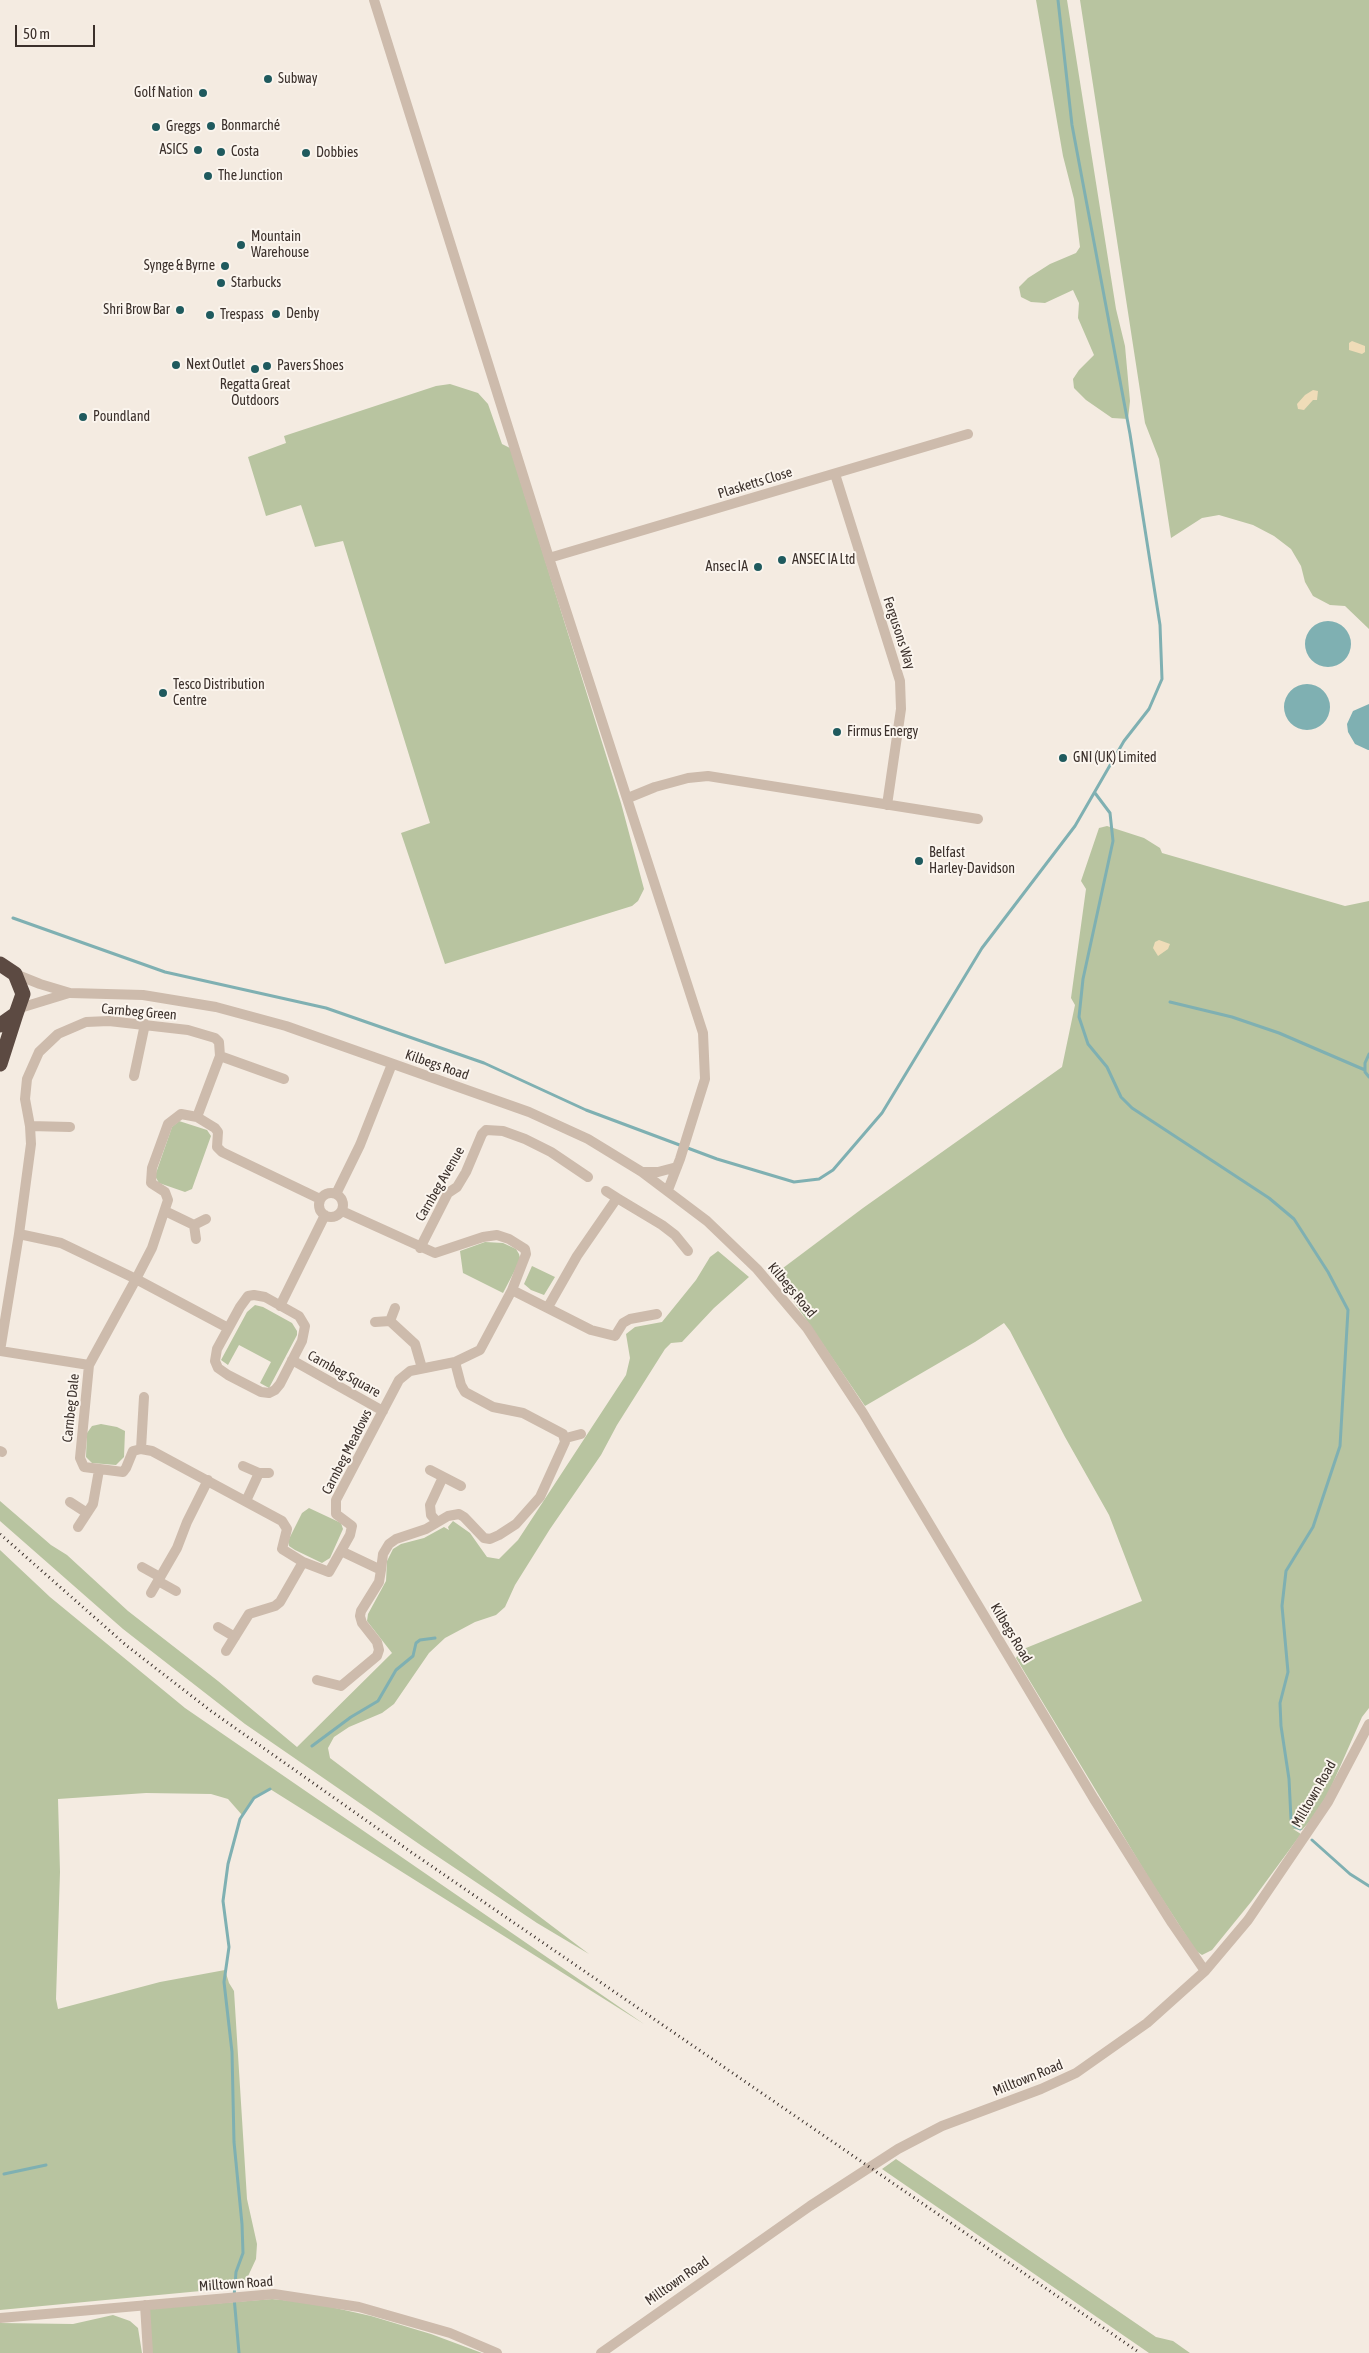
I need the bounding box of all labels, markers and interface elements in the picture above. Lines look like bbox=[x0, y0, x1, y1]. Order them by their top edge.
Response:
scale bar bbox=[18, 15, 98, 47]
text: 50 m bbox=[23, 25, 50, 42]
place label: Subway bbox=[278, 71, 318, 87]
marker: Subway bbox=[262, 73, 274, 85]
place label: Golf Nation bbox=[134, 85, 193, 101]
marker: Golf Nation bbox=[197, 87, 209, 99]
place label: Bonmarché bbox=[221, 118, 280, 134]
place label: Greggs bbox=[166, 119, 201, 135]
marker: Bonmarché bbox=[205, 120, 217, 132]
marker: Greggs bbox=[150, 121, 162, 133]
place label: ASICS bbox=[160, 142, 188, 158]
marker: ASICS bbox=[192, 144, 204, 156]
place label: Costa bbox=[231, 144, 259, 160]
place label: Dobbies bbox=[316, 145, 358, 161]
marker: Costa bbox=[215, 146, 227, 158]
marker: Dobbies bbox=[300, 147, 312, 159]
place label: The Junction bbox=[218, 168, 283, 184]
marker: The Junction bbox=[202, 170, 214, 182]
place label: Mountain Warehouse bbox=[251, 229, 309, 262]
marker: Mountain Warehouse bbox=[235, 239, 247, 251]
place label: Synge & Byrne bbox=[144, 258, 215, 274]
marker: Synge & Byrne bbox=[219, 260, 231, 272]
place label: Starbucks bbox=[231, 275, 281, 291]
marker: Starbucks bbox=[215, 277, 227, 289]
place label: Shri Brow Bar bbox=[103, 302, 170, 318]
marker: Shri Brow Bar bbox=[174, 304, 186, 316]
place label: Denby bbox=[286, 306, 319, 322]
place label: Trespass bbox=[220, 307, 264, 323]
marker: Denby bbox=[270, 308, 282, 320]
marker: Trespass bbox=[204, 309, 216, 321]
place label: Next Outlet bbox=[186, 357, 245, 373]
place label: Pavers Shoes bbox=[277, 358, 344, 374]
marker: Next Outlet bbox=[170, 359, 182, 371]
marker: Pavers Shoes bbox=[261, 360, 273, 372]
marker: Regatta Great Outdoors bbox=[249, 363, 261, 375]
place label: Regatta Great Outdoors bbox=[220, 377, 290, 410]
place label: Poundland bbox=[93, 409, 150, 425]
marker: Poundland bbox=[77, 411, 89, 423]
street label: Plasketts Close bbox=[716, 464, 794, 502]
place label: ANSEC IA Ltd bbox=[792, 552, 855, 568]
marker: ANSEC IA Ltd bbox=[776, 554, 788, 566]
place label: Ansec IA bbox=[706, 559, 748, 575]
marker: Ansec IA bbox=[752, 561, 764, 573]
street label: Fergusons Way bbox=[879, 595, 919, 671]
place label: Tesco Distribution Centre bbox=[173, 677, 265, 710]
marker: Tesco Distribution Centre bbox=[157, 687, 169, 699]
place label: Firmus Energy bbox=[847, 724, 918, 740]
marker: Firmus Energy bbox=[831, 726, 843, 738]
place label: GNI (UK) Limited bbox=[1073, 750, 1157, 766]
marker: GNI (UK) Limited bbox=[1057, 752, 1069, 764]
place label: Belfast Harley-Davidson bbox=[929, 845, 1015, 878]
marker: Belfast Harley-Davidson bbox=[913, 855, 925, 867]
street label: Carnbeg Green bbox=[101, 1000, 177, 1024]
street label: Kilbegs Road bbox=[403, 1046, 471, 1084]
street label: Carnbeg Avenue bbox=[412, 1144, 468, 1224]
street label: Kilbegs Road bbox=[764, 1259, 820, 1321]
street label: Carnbeg Square bbox=[305, 1347, 383, 1401]
street label: Carnbeg Dale bbox=[59, 1373, 83, 1443]
street label: Carnbeg Meadows bbox=[318, 1407, 376, 1497]
street label: Kilbegs Road bbox=[987, 1600, 1035, 1666]
street label: Milltown Road bbox=[1288, 1758, 1340, 1830]
street label: Milltown Road bbox=[990, 2056, 1066, 2100]
street label: Milltown Road bbox=[642, 2253, 712, 2309]
street label: Milltown Road bbox=[198, 2273, 274, 2295]

